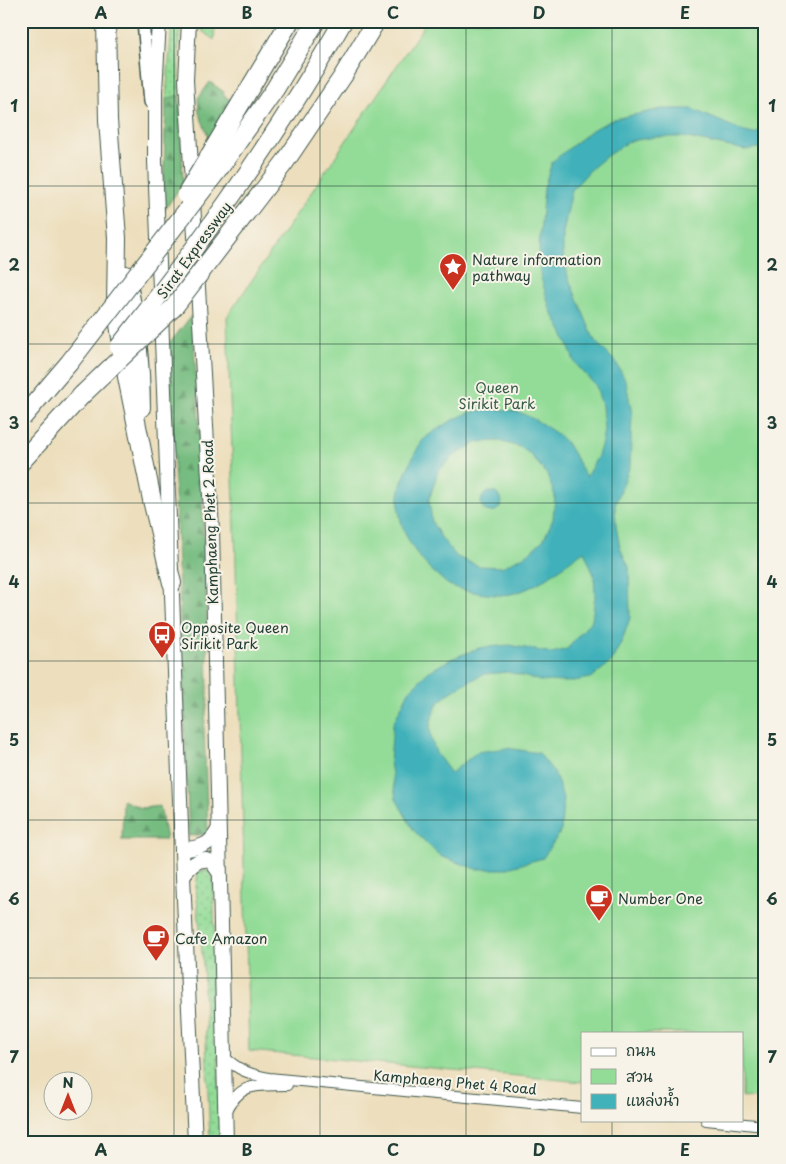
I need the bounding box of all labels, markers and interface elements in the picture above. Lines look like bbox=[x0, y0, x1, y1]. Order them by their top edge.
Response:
text: A bbox=[95, 0, 108, 24]
text: B bbox=[242, 0, 253, 24]
text: C bbox=[387, 0, 399, 24]
text: D bbox=[533, 0, 545, 24]
text: E bbox=[680, 0, 690, 24]
text: 1 bbox=[10, 93, 18, 117]
text: 1 bbox=[768, 93, 776, 117]
street label: Sirat Expressway bbox=[152, 197, 236, 303]
place label: Nature information pathway bbox=[472, 249, 601, 286]
text: 2 bbox=[8, 252, 20, 276]
place icon: Nature information pathway bbox=[438, 252, 468, 291]
text: 2 bbox=[766, 252, 778, 276]
park label: Queen Sirikit Park bbox=[459, 377, 536, 414]
text: 3 bbox=[9, 410, 19, 434]
text: 3 bbox=[767, 410, 777, 434]
street label: Kamphaeng Phet 2 Road bbox=[197, 439, 223, 605]
text: 4 bbox=[9, 569, 20, 593]
text: 4 bbox=[767, 569, 778, 593]
place label: Opposite Queen Sirikit Park bbox=[181, 617, 289, 654]
bus stop icon: Opposite Queen Sirikit Park bbox=[147, 620, 177, 659]
text: 5 bbox=[9, 727, 19, 751]
text: 5 bbox=[767, 727, 777, 751]
cafe icon: Number One bbox=[584, 883, 614, 922]
text: 6 bbox=[8, 886, 20, 910]
text: 6 bbox=[766, 886, 778, 910]
place label: Number One bbox=[618, 888, 703, 909]
cafe icon: Cafe Amazon bbox=[141, 923, 171, 962]
place label: Cafe Amazon bbox=[175, 928, 267, 949]
legend bbox=[581, 1032, 744, 1122]
text: ถนน bbox=[626, 1038, 655, 1061]
text: 7 bbox=[9, 1044, 19, 1068]
text: 7 bbox=[767, 1044, 777, 1068]
street label: Kamphaeng Phet 4 Road bbox=[372, 1064, 538, 1100]
text: สวน bbox=[626, 1064, 653, 1087]
north arrow bbox=[42, 1072, 92, 1122]
text: N bbox=[62, 1072, 74, 1093]
text: แหล่งน้ำ bbox=[626, 1087, 680, 1111]
text: A bbox=[95, 1137, 108, 1161]
text: B bbox=[242, 1137, 253, 1161]
text: C bbox=[387, 1137, 399, 1161]
text: D bbox=[533, 1137, 545, 1161]
text: E bbox=[680, 1137, 690, 1161]

